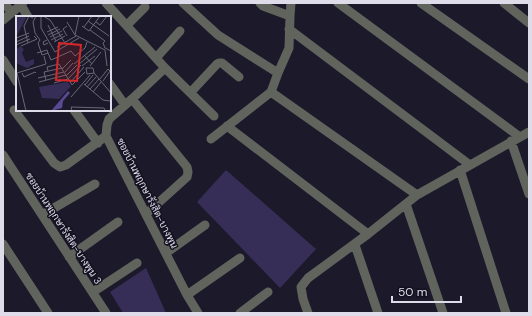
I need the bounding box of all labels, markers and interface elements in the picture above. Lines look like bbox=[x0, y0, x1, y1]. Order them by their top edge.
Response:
inset map bbox=[16, 16, 111, 111]
street label: ซอยบ้านพฤกษารังสิต-บางพูน bbox=[113, 136, 181, 251]
street label: ซอยบ้านพฤกษารังสิต-บางพูน 3 bbox=[22, 170, 105, 287]
scale bar bbox=[392, 278, 461, 304]
text: 50 m bbox=[398, 284, 427, 300]

